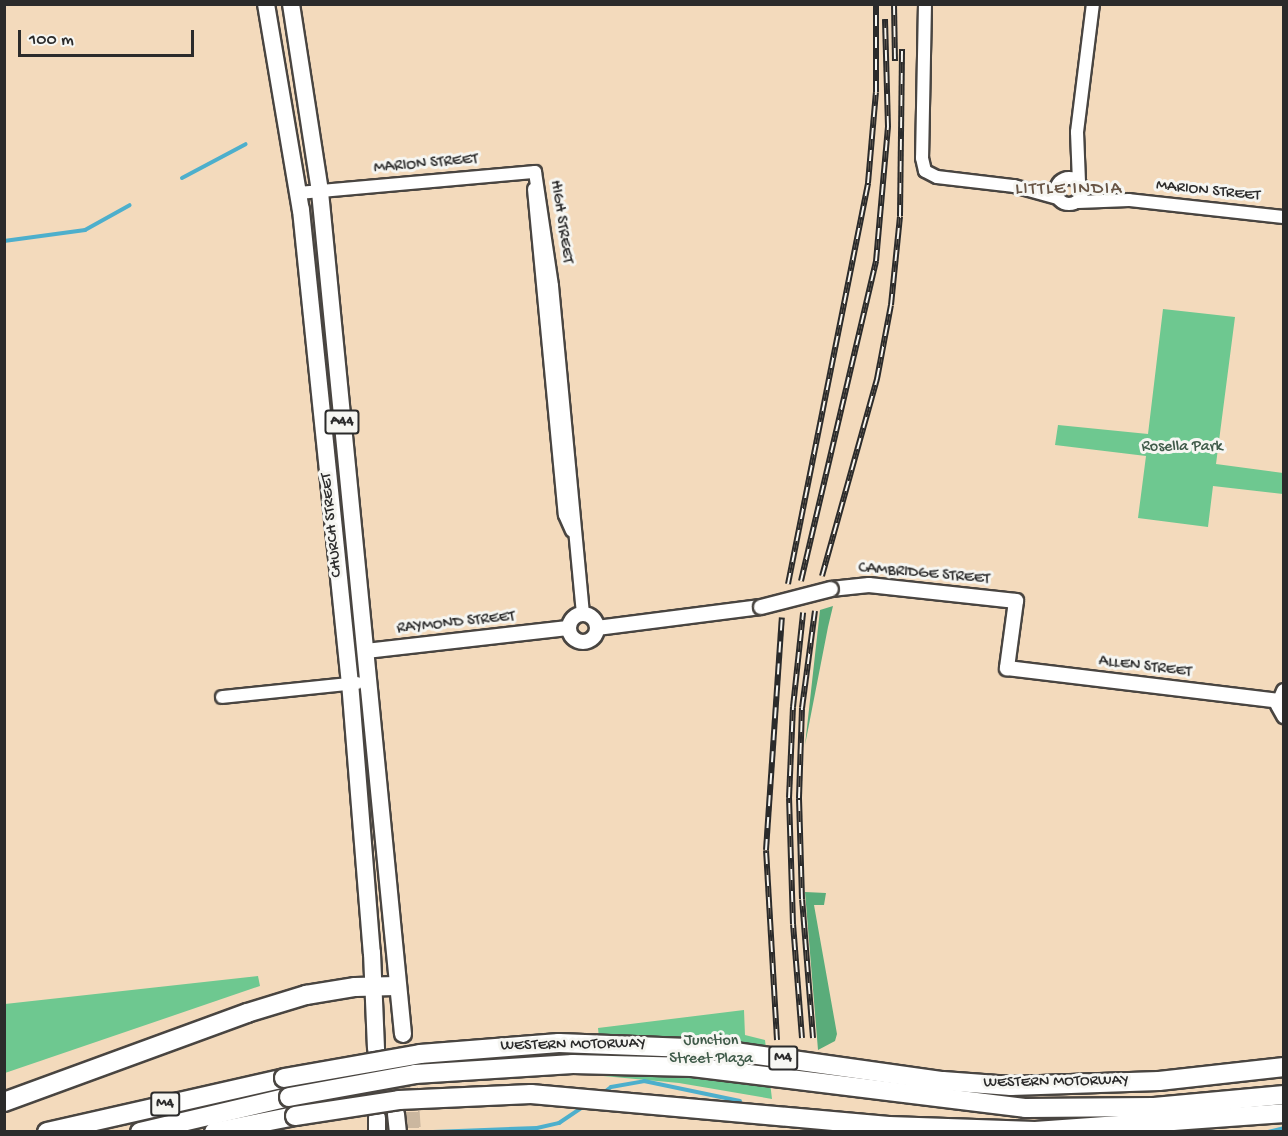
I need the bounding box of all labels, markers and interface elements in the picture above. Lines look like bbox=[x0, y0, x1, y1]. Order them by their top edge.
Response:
scale bar bbox=[21, 18, 196, 56]
text: 100 m bbox=[29, 30, 74, 51]
street label: MARION STREET bbox=[373, 151, 479, 179]
street label: MARION STREET bbox=[1155, 177, 1261, 207]
street label: HIGH STREET bbox=[544, 179, 576, 265]
district label: LITTLE INDIA bbox=[1015, 179, 1123, 201]
road number: A44 bbox=[324, 410, 360, 434]
park label: Rosella Park bbox=[1141, 438, 1223, 458]
street label: CHURCH STREET bbox=[318, 472, 348, 578]
street label: CAMBRIDGE STREET bbox=[857, 560, 991, 590]
street label: RAYMOND STREET bbox=[396, 608, 516, 640]
street label: ALLEN STREET bbox=[1097, 653, 1193, 683]
park label: Junction Street Plaza bbox=[669, 1032, 753, 1070]
street label: WESTERN MOTORWAY bbox=[500, 1035, 646, 1057]
road number: M4 bbox=[768, 1046, 798, 1070]
street label: WESTERN MOTORWAY bbox=[983, 1072, 1129, 1094]
road number: M4 bbox=[150, 1092, 180, 1116]

